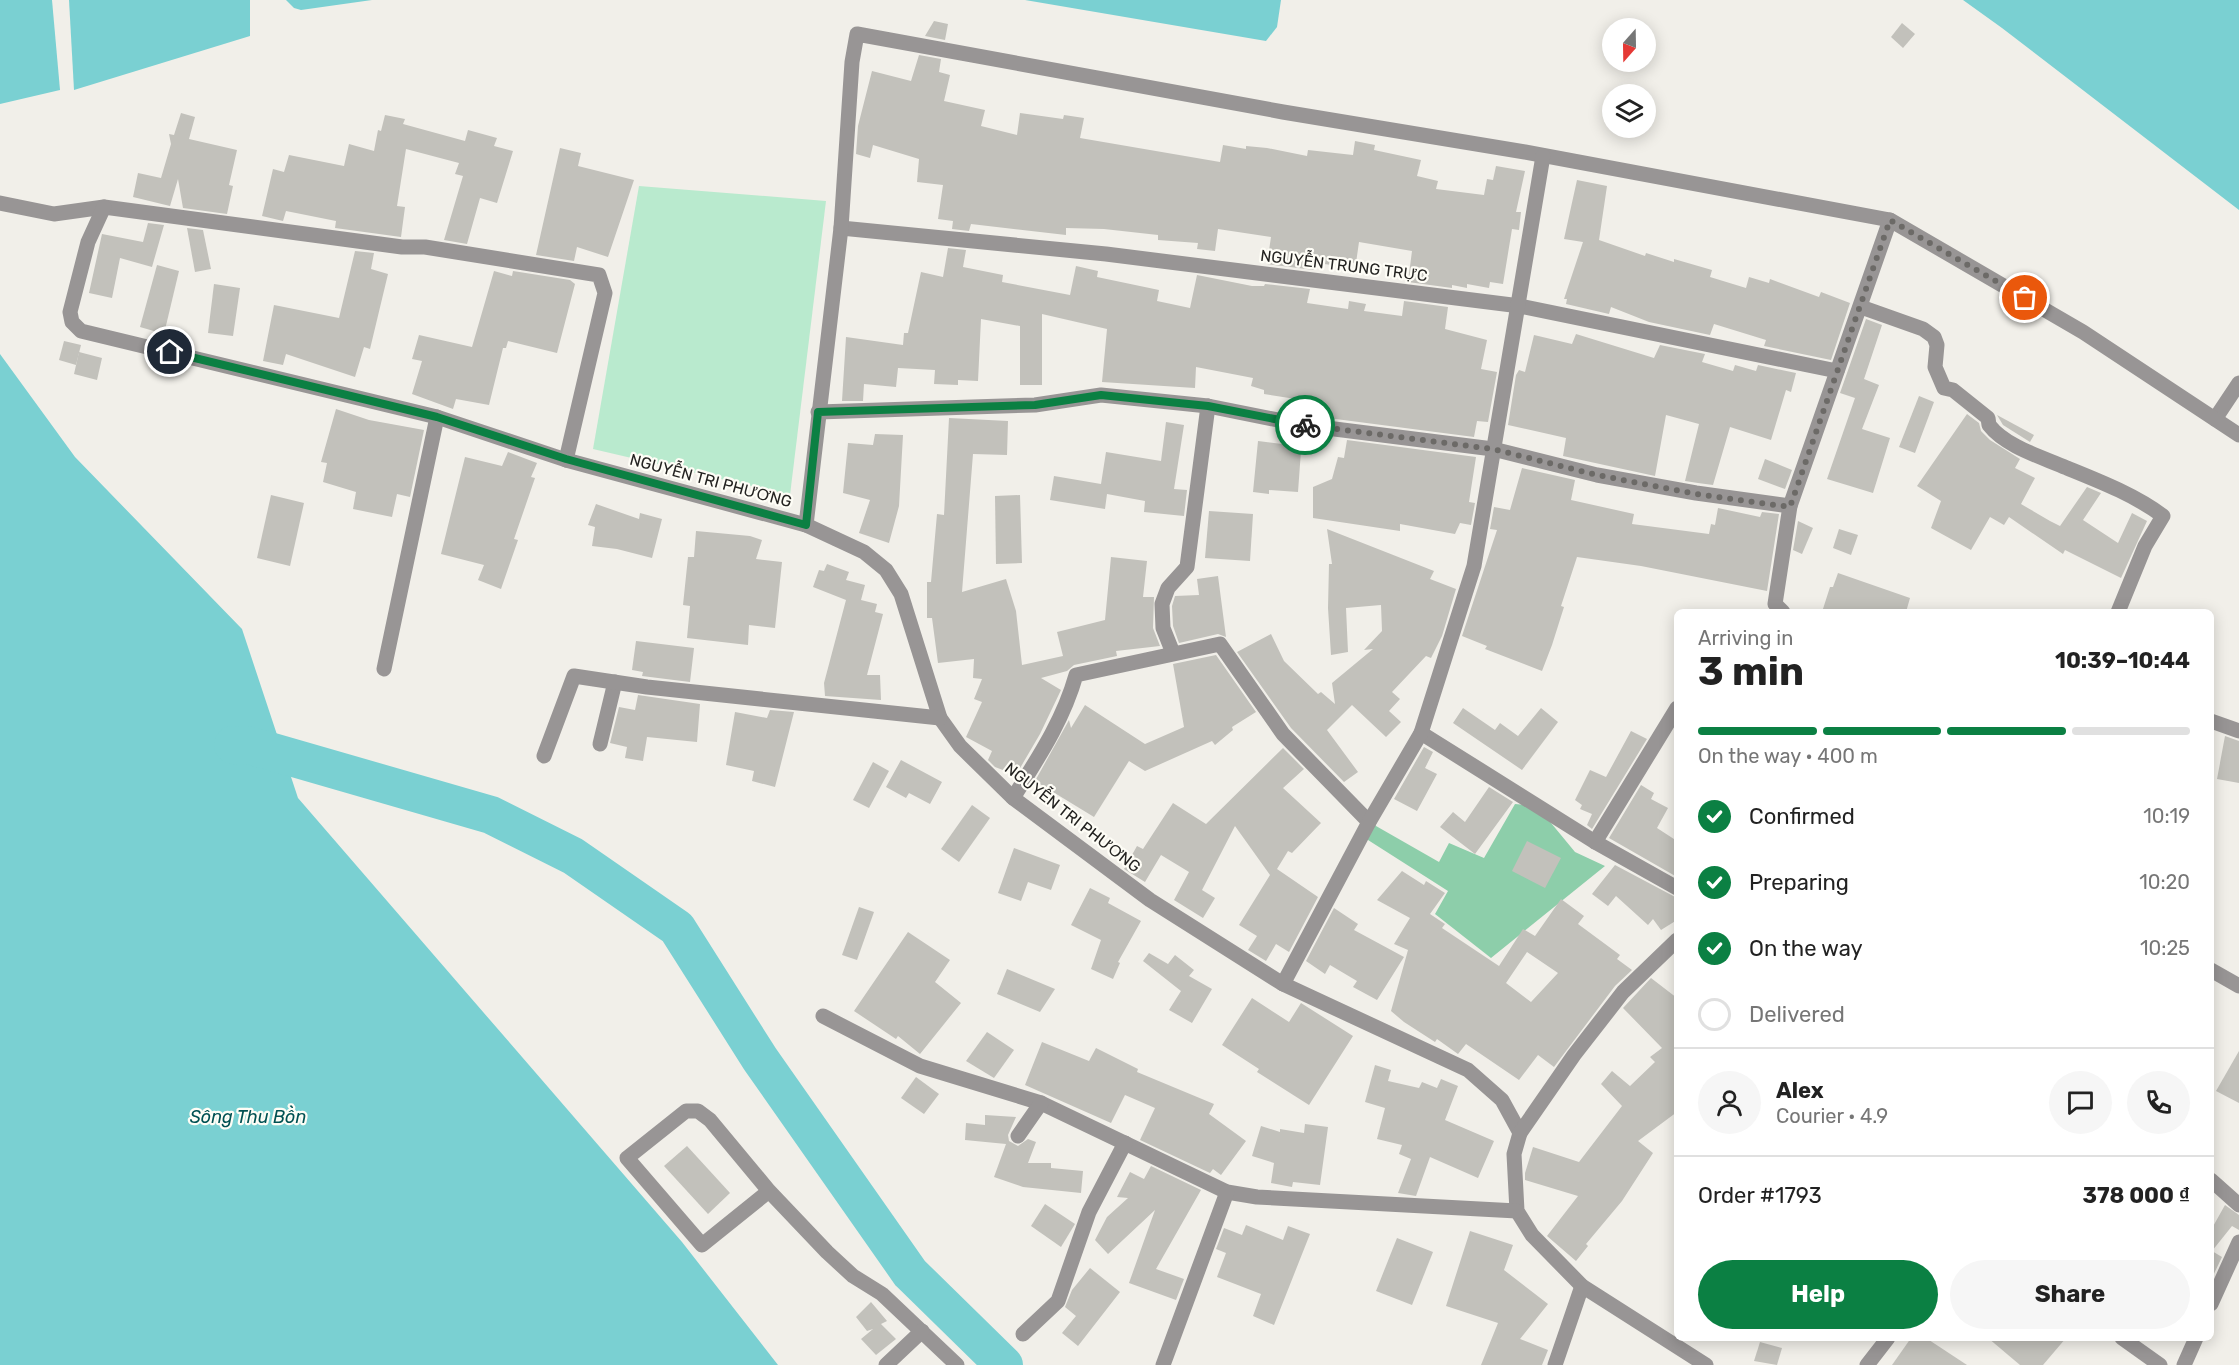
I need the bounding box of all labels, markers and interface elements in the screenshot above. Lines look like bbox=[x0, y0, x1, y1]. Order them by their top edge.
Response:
north arrow bbox=[1602, 18, 1656, 72]
map controls bbox=[1602, 18, 1656, 138]
button: layers bbox=[1602, 84, 1656, 138]
street label: NGUYỄN TRUNG TRỰC bbox=[1259, 243, 1429, 285]
pin bbox=[1999, 272, 2050, 323]
icon: bag bbox=[2008, 281, 2041, 314]
pin bbox=[144, 326, 195, 377]
icon: home bbox=[153, 335, 186, 368]
courier bbox=[1275, 395, 1335, 455]
icon: bike bbox=[1289, 409, 1322, 442]
street label: NGUYỄN TRI PHƯƠNG bbox=[628, 447, 795, 511]
text: Arriving in bbox=[1698, 626, 1793, 650]
text: 10:39–10:44 bbox=[2055, 647, 2190, 674]
text: 3 min bbox=[1698, 649, 1804, 695]
text: On the way · 400 m bbox=[1698, 744, 1878, 768]
street label: NGUYỄN TRI PHƯƠNG bbox=[1001, 756, 1146, 876]
icon: check bbox=[1698, 800, 1731, 833]
text: Confirmed bbox=[1749, 803, 1855, 830]
text: 10:19 bbox=[2143, 804, 2190, 828]
icon: check bbox=[1698, 866, 1731, 899]
text: Preparing bbox=[1749, 869, 1849, 896]
text: 10:20 bbox=[2139, 870, 2190, 894]
icon: check bbox=[1698, 932, 1731, 965]
text: On the way bbox=[1749, 935, 1863, 962]
text: 10:25 bbox=[2140, 936, 2190, 960]
text: Delivered bbox=[1749, 1001, 1845, 1028]
button: person bbox=[1698, 1071, 1761, 1134]
button: chat bbox=[2049, 1071, 2112, 1134]
button: phone bbox=[2127, 1071, 2190, 1134]
text: Alex bbox=[1776, 1077, 1824, 1104]
text: Courier · 4.9 bbox=[1776, 1104, 1888, 1128]
water label: Sông Thu Bồn bbox=[190, 1105, 306, 1128]
text: Order #1793 bbox=[1698, 1182, 1822, 1209]
text: 378 000 ₫ bbox=[2082, 1182, 2190, 1209]
button: Help bbox=[1698, 1260, 1938, 1329]
button: Share bbox=[1950, 1260, 2190, 1329]

